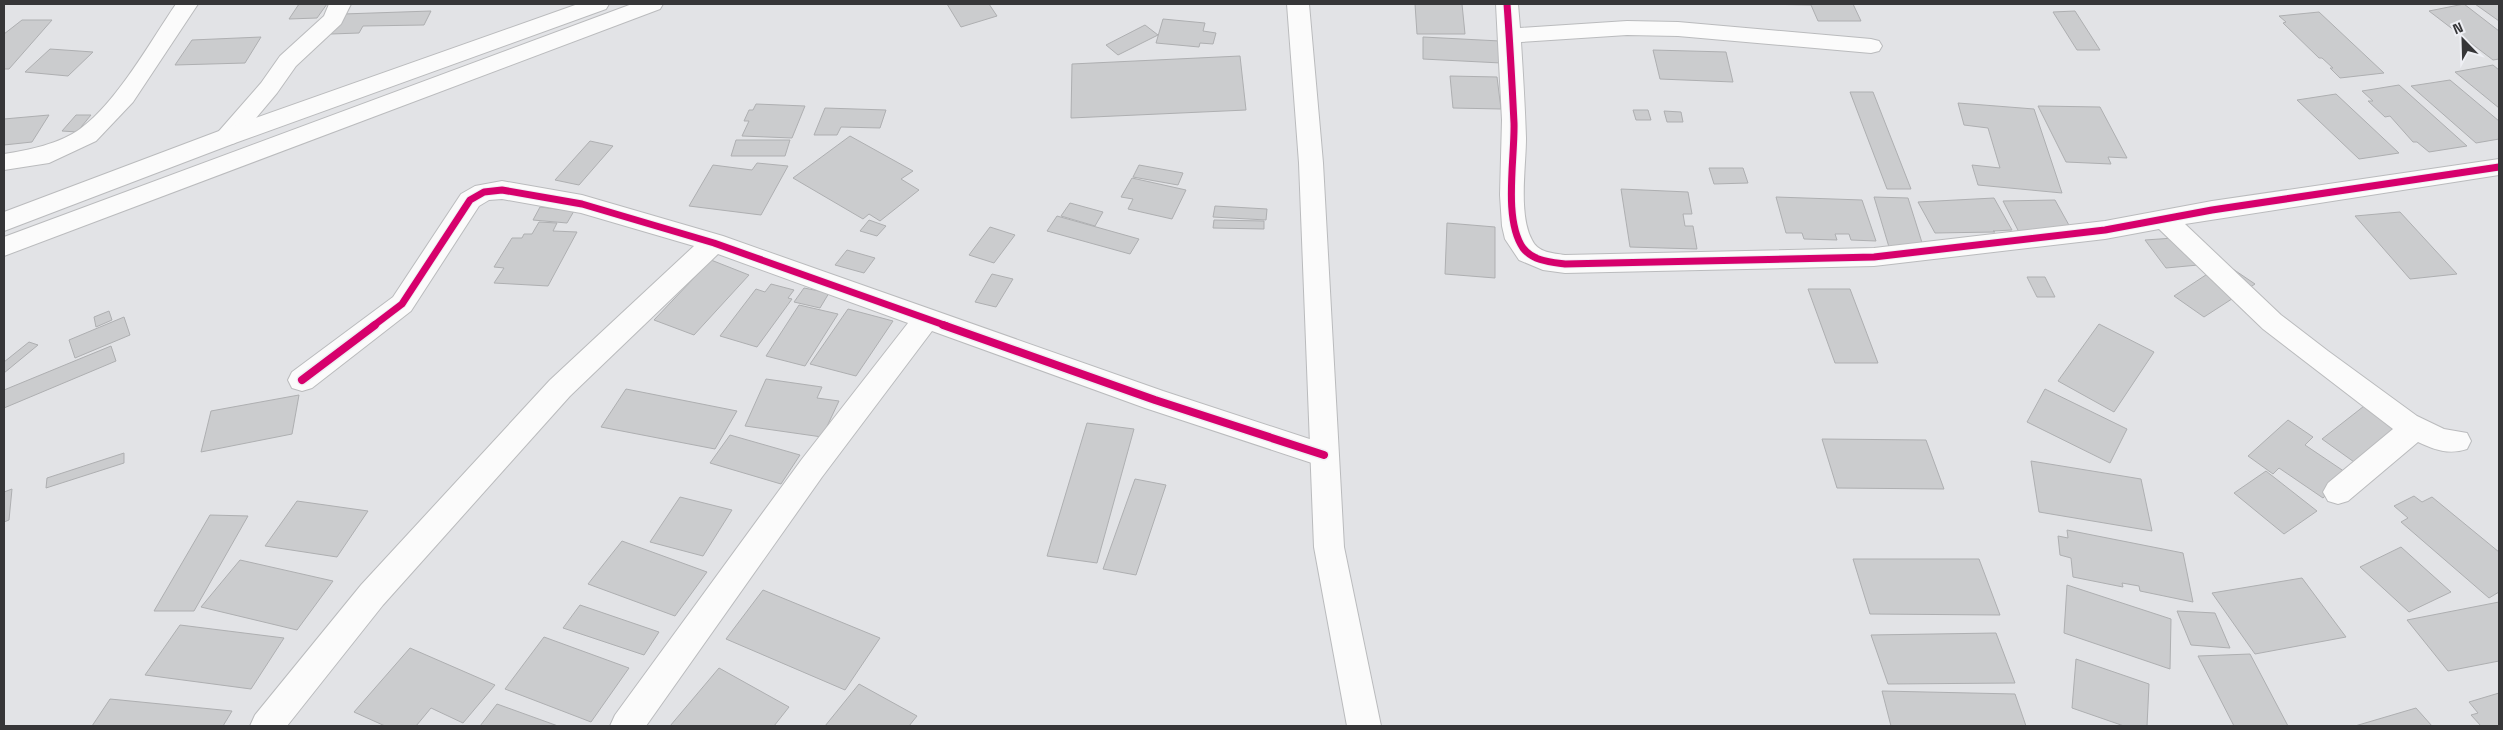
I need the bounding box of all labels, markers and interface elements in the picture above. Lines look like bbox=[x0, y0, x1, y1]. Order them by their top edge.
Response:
north arrow bbox=[2438, 15, 2488, 65]
text: N bbox=[2450, 18, 2466, 38]

